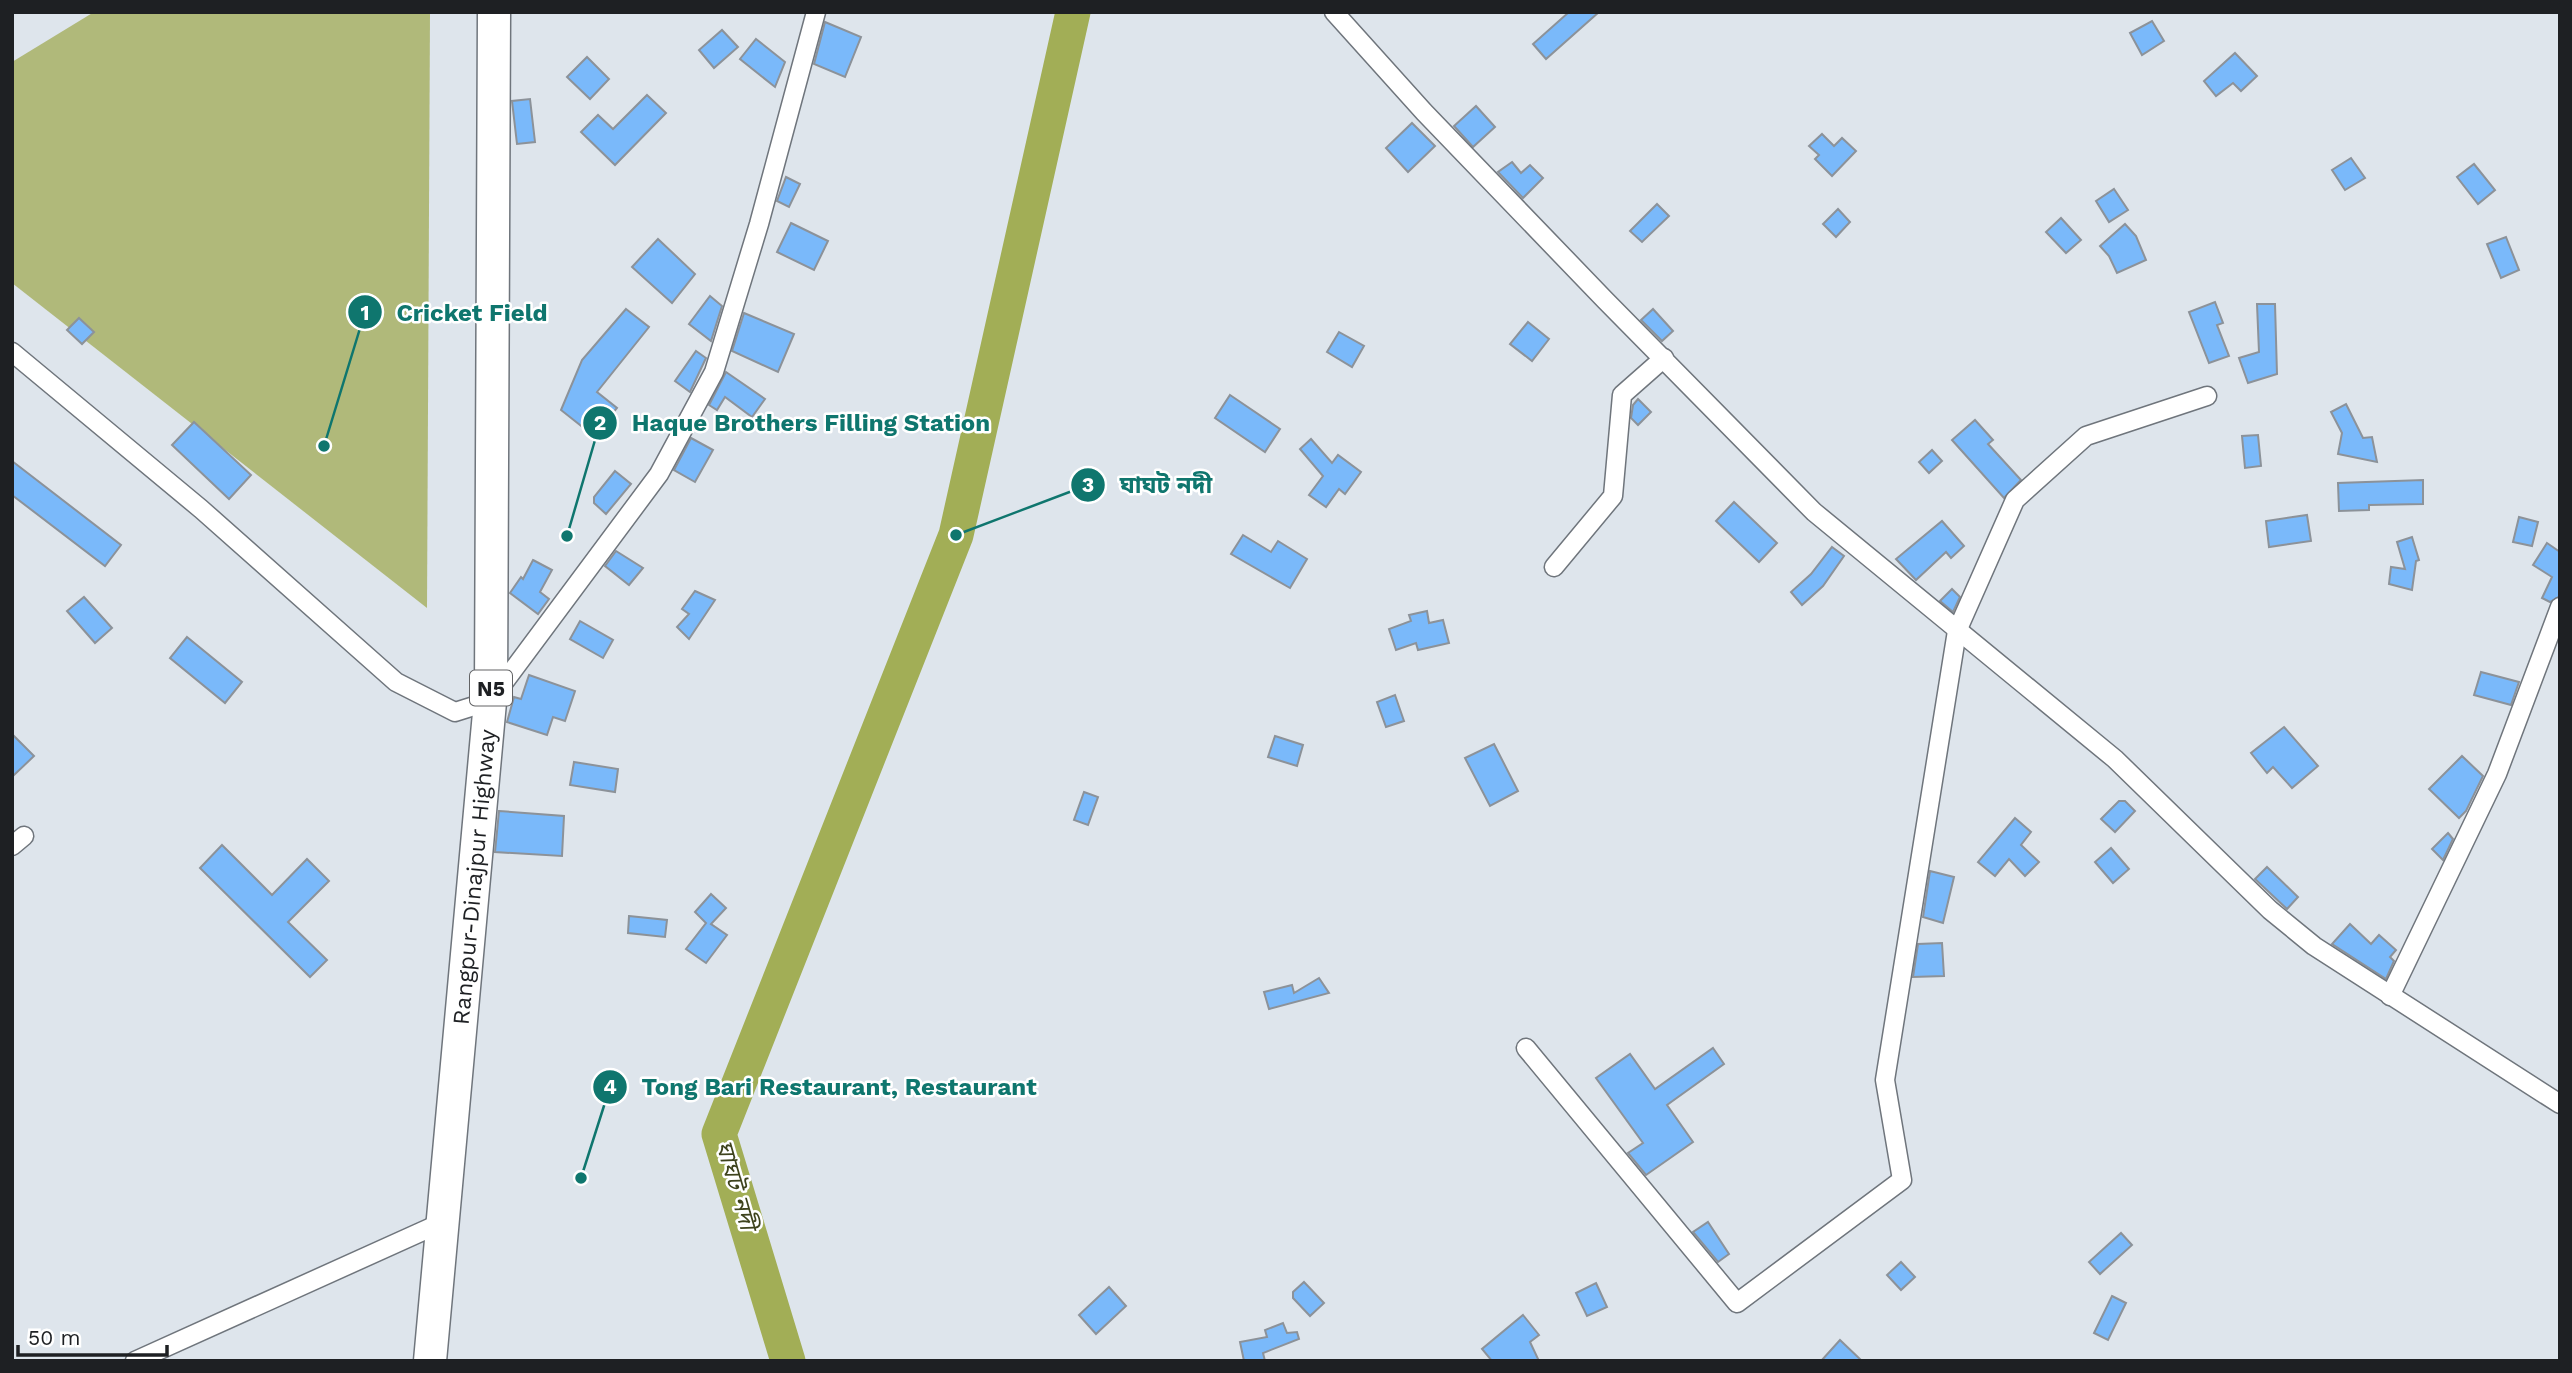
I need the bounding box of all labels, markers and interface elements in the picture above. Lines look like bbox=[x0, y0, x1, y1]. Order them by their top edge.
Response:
callout: Cricket Field bbox=[348, 290, 562, 335]
text: Cricket Field bbox=[396, 299, 548, 327]
text: 1 bbox=[360, 300, 370, 325]
callout: Haque Brothers Filling Station bbox=[582, 400, 1004, 445]
text: Haque Brothers Filling Station bbox=[632, 409, 990, 437]
text: 2 bbox=[594, 410, 606, 435]
callout: ঘাঘট নদী bbox=[1071, 463, 1226, 508]
text: ঘাঘট নদী bbox=[1119, 471, 1213, 499]
text: 3 bbox=[1082, 472, 1094, 497]
road number: N5 bbox=[470, 670, 512, 706]
street label: Rangpur-Dinajpur Highway bbox=[447, 728, 501, 1026]
callout: Tong Bari Restaurant, Restaurant bbox=[592, 1064, 1050, 1109]
text: Tong Bari Restaurant, Restaurant bbox=[641, 1073, 1037, 1101]
text: 4 bbox=[603, 1074, 617, 1099]
water label: ঘাঘট নদী bbox=[710, 1137, 763, 1237]
scale bar bbox=[18, 1314, 166, 1358]
text: 50 m bbox=[28, 1325, 80, 1350]

